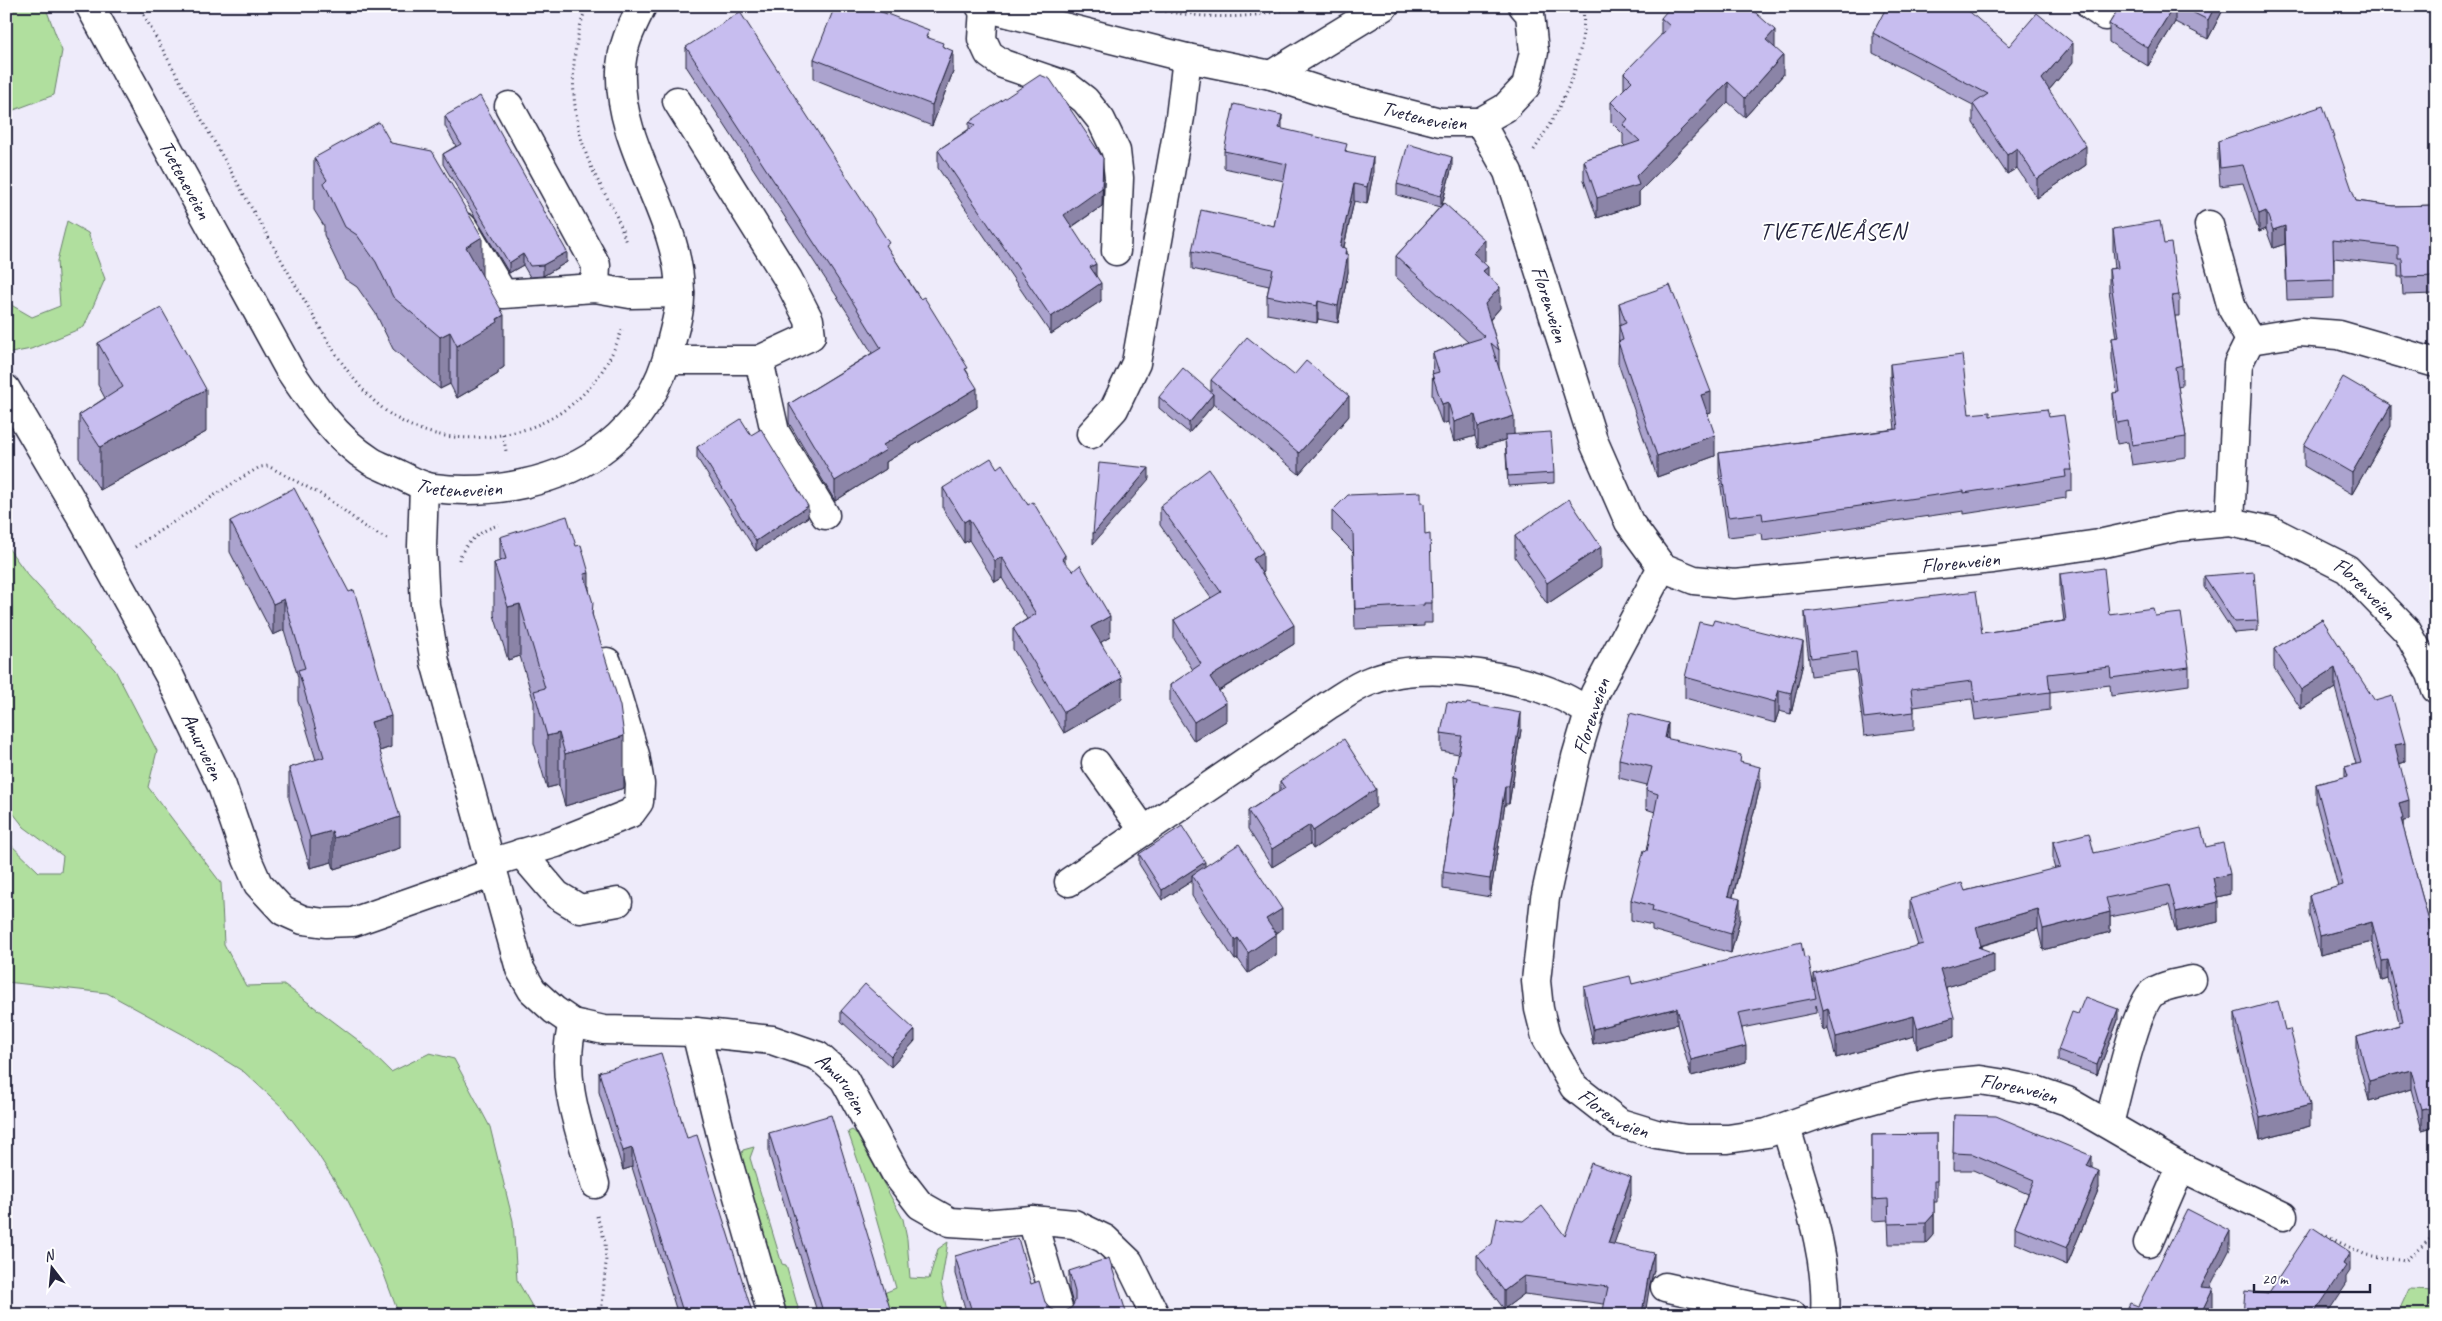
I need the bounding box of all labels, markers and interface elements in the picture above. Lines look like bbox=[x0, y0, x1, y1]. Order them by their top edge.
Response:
street label: Tveteneveien bbox=[1379, 95, 1467, 135]
street label: Tveteneveien bbox=[153, 136, 218, 224]
district label: TVETENEÅSEN bbox=[1759, 216, 1909, 246]
street label: Florenveien bbox=[1526, 263, 1574, 346]
street label: Tveteneveien bbox=[412, 471, 504, 503]
street label: Florenveien bbox=[1920, 545, 2002, 579]
street label: Florenveien bbox=[2329, 551, 2402, 625]
street label: Florenveien bbox=[1566, 674, 1616, 757]
street label: Amurveien bbox=[176, 708, 230, 785]
street label: Amurveien bbox=[810, 1047, 874, 1119]
street label: Florenveien bbox=[1979, 1067, 2062, 1110]
street label: Florenveien bbox=[1573, 1082, 1652, 1144]
north arrow bbox=[28, 1244, 78, 1294]
text: N bbox=[42, 1246, 57, 1265]
scale bar bbox=[2254, 1261, 2371, 1293]
text: 20 m bbox=[2262, 1270, 2289, 1289]

